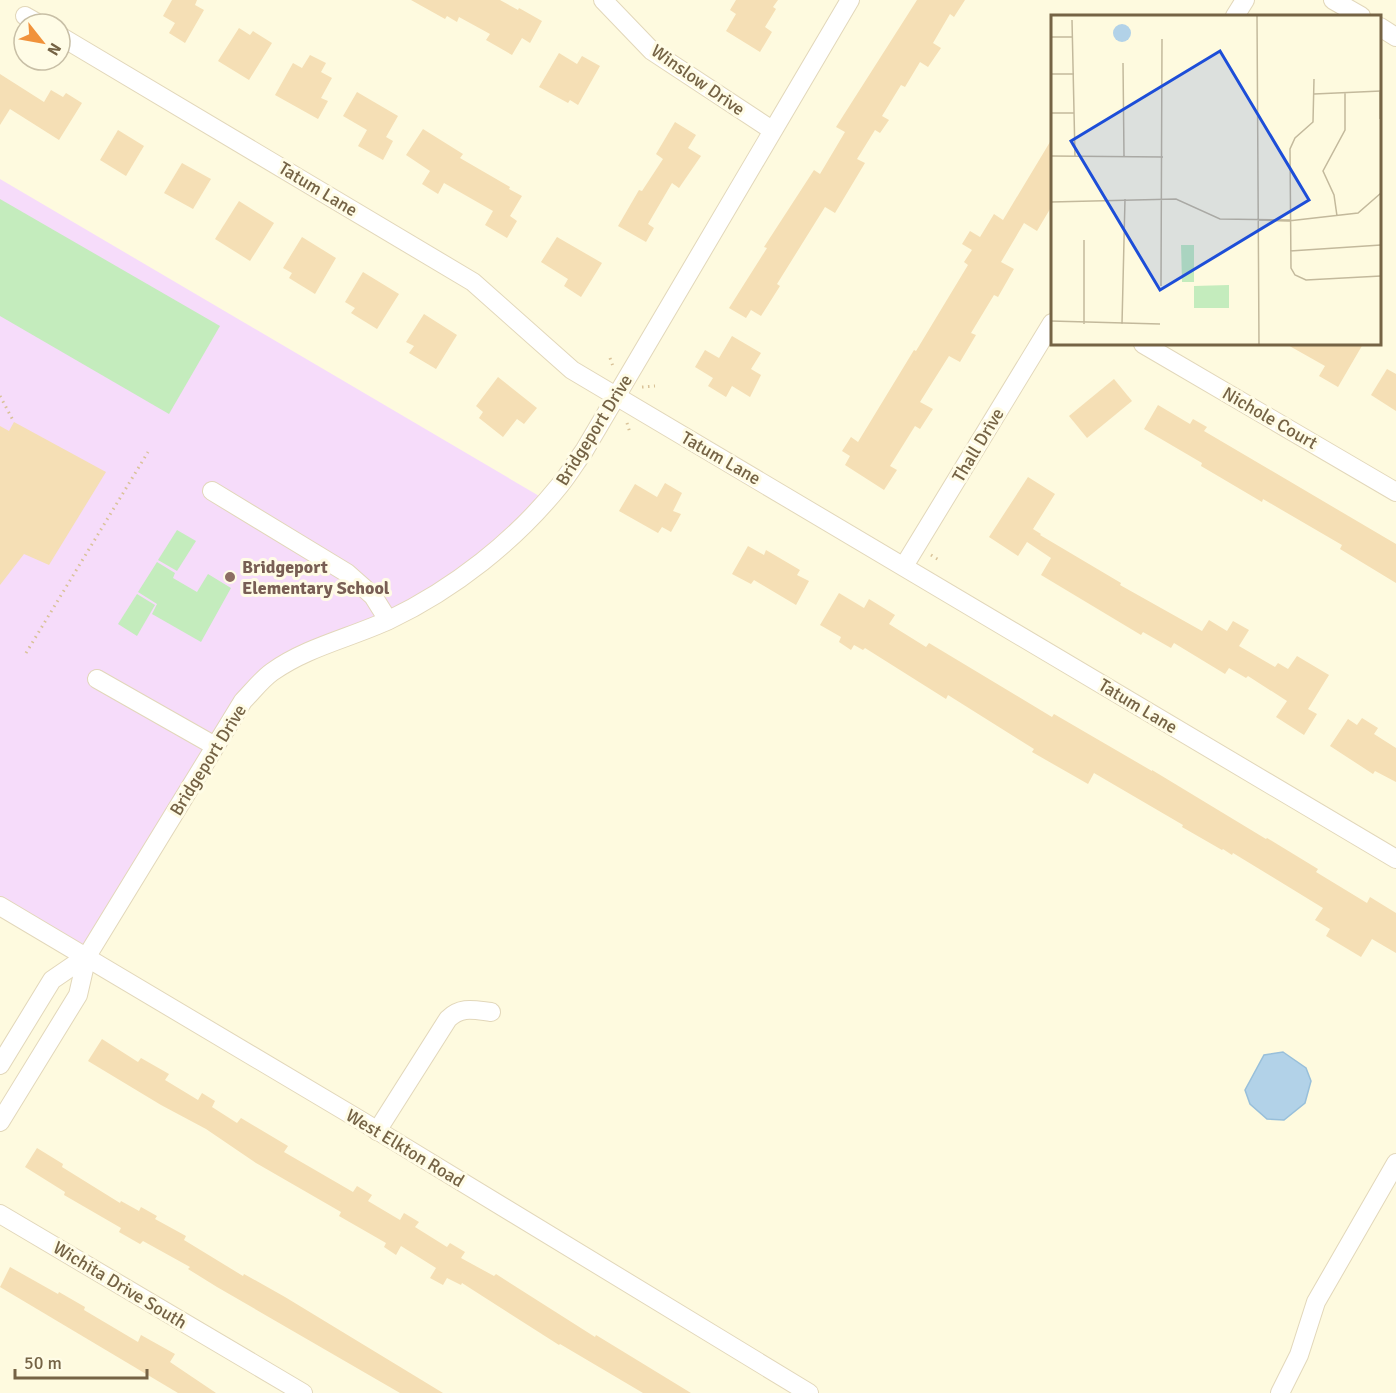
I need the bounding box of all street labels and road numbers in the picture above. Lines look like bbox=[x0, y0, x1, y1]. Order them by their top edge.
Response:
street label: Winslow Drive bbox=[647, 40, 749, 120]
street label: Tatum Lane bbox=[275, 157, 361, 221]
street label: Bridgeport Drive bbox=[551, 370, 637, 490]
street label: Nichole Court bbox=[1219, 382, 1321, 454]
street label: Thall Drive bbox=[947, 404, 1009, 486]
street label: Tatum Lane bbox=[677, 426, 765, 490]
street label: Tatum Lane bbox=[1095, 674, 1181, 738]
street label: Bridgeport Drive bbox=[165, 700, 251, 820]
street label: West Elkton Road bbox=[342, 1104, 468, 1192]
street label: Wichita Drive South bbox=[49, 1236, 191, 1334]

